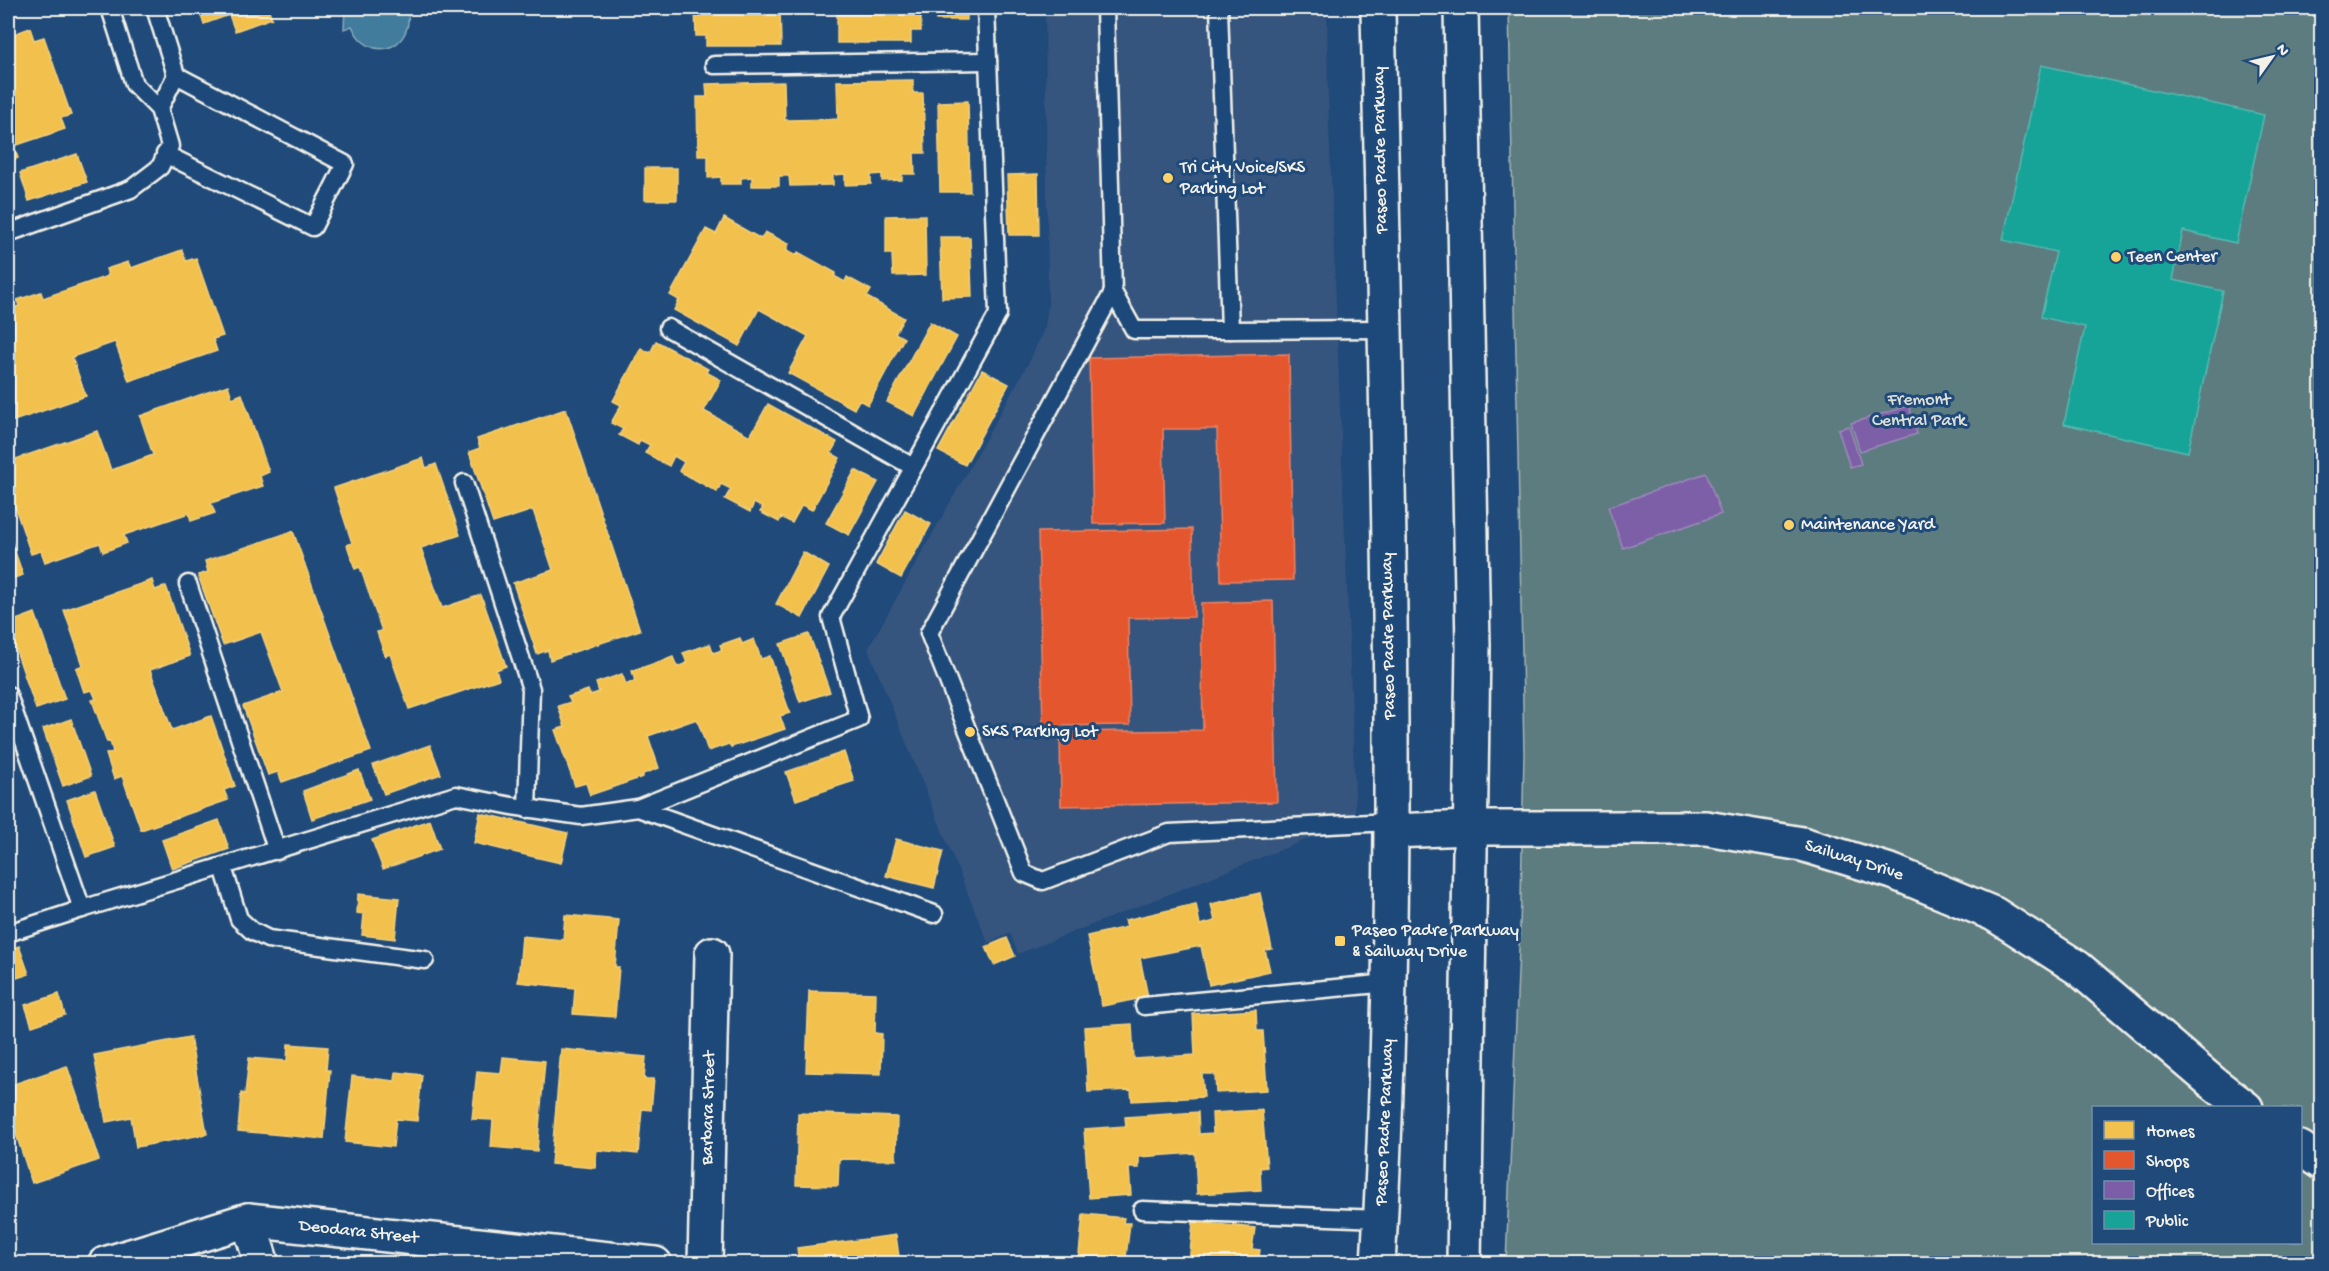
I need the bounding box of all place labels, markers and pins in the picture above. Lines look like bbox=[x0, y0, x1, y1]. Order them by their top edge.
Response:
place label: Tri City Voice/SKS Parking Lot bbox=[1179, 158, 1306, 200]
marker: Tri City Voice/SKS Parking Lot bbox=[1161, 171, 1175, 185]
place label: Teen Center bbox=[2127, 247, 2219, 268]
marker: Teen Center bbox=[2109, 250, 2123, 264]
place label: Maintenance Yard bbox=[1801, 515, 1936, 536]
marker: Maintenance Yard bbox=[1782, 518, 1796, 532]
place label: SKS Parking Lot bbox=[982, 722, 1099, 743]
marker: SKS Parking Lot bbox=[963, 725, 977, 739]
place label: Paseo Padre Parkway & Sailway Drive bbox=[1351, 921, 1519, 963]
marker: Paseo Padre Parkway & Sailway Drive bbox=[1333, 934, 1347, 948]

